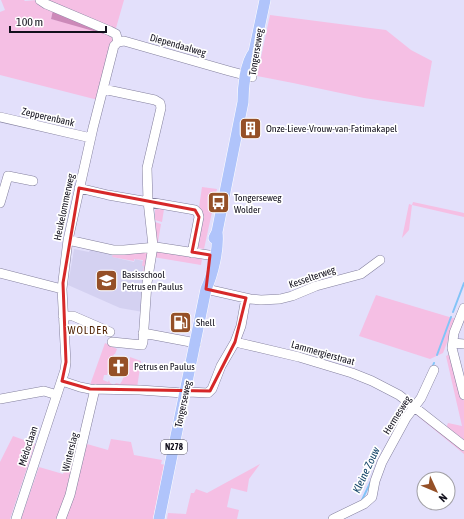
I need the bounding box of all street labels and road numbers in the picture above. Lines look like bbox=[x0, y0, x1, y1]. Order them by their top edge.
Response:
street label: Tongerseweg bbox=[247, 27, 265, 76]
street label: Diependaalweg bbox=[149, 32, 208, 58]
street label: Zepperenbank bbox=[20, 106, 76, 129]
street label: Heukelommerweg bbox=[52, 172, 77, 241]
street label: Kesselterweg bbox=[287, 264, 337, 290]
street label: Lammergierstraat bbox=[290, 339, 356, 367]
street label: Tongerseweg bbox=[173, 379, 193, 428]
street label: Hermesweg bbox=[381, 393, 414, 436]
street label: Médoclaan bbox=[16, 425, 40, 467]
street label: Winterslag bbox=[60, 431, 80, 473]
road number: N278 bbox=[161, 440, 187, 454]

